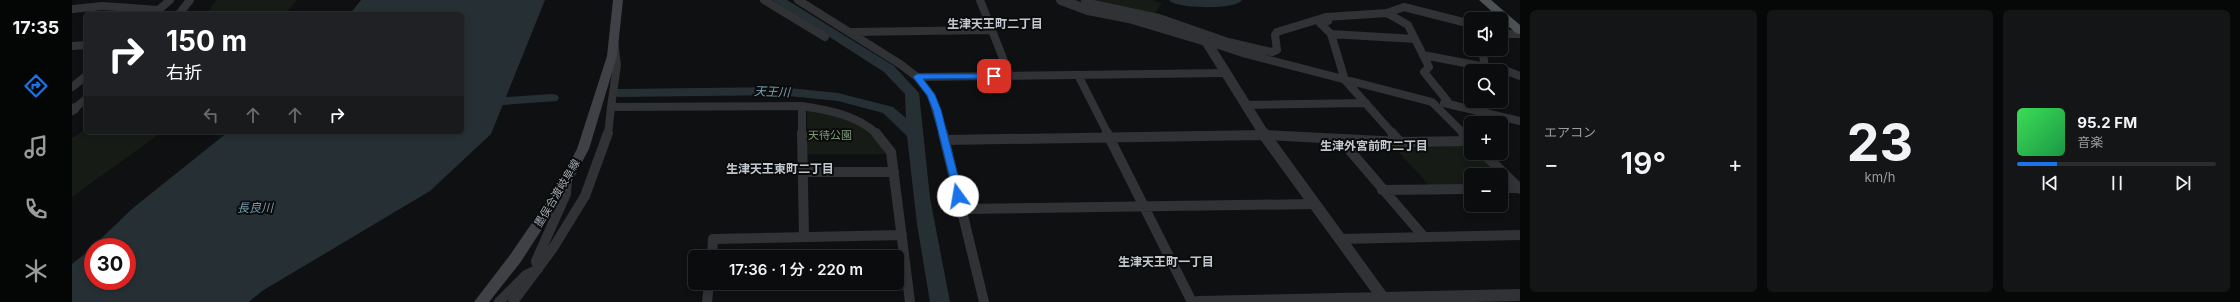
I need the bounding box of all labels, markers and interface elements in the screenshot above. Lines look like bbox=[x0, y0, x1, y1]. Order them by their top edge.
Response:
map controls bbox=[1464, 12, 1508, 212]
button: sound bbox=[1464, 12, 1508, 56]
district label: 生津天王町二丁目 bbox=[947, 16, 1043, 31]
text: 17:35 bbox=[13, 17, 59, 38]
text: 150 m bbox=[166, 24, 247, 58]
icon: right bbox=[100, 28, 152, 80]
pin bbox=[977, 59, 1011, 93]
text: 右折 bbox=[166, 62, 202, 83]
button: search bbox=[1464, 64, 1508, 108]
icon: arrive bbox=[983, 65, 1005, 87]
icon: directions bbox=[22, 72, 50, 100]
water label: 天王川 bbox=[754, 83, 792, 100]
icon: left bbox=[200, 104, 222, 126]
icon: ahead bbox=[242, 104, 264, 126]
icon: ahead bbox=[284, 104, 306, 126]
icon: right bbox=[326, 104, 348, 126]
text: 23 bbox=[1847, 111, 1913, 174]
text: 95.2 FM bbox=[2077, 113, 2137, 132]
button: + bbox=[1464, 116, 1508, 160]
text: エアコン bbox=[1544, 124, 1596, 140]
park label: 天待公園 bbox=[808, 128, 852, 142]
icon: music bbox=[22, 133, 50, 161]
text: 音楽 bbox=[2077, 134, 2103, 150]
district label: 生津外宮前町二丁目 bbox=[1320, 138, 1428, 153]
text: 19° bbox=[1621, 145, 1666, 181]
text: − bbox=[1544, 151, 1559, 177]
text: + bbox=[1728, 151, 1743, 177]
street label: 墨俣合渡岐阜線 bbox=[531, 156, 583, 230]
district label: 生津天王東町二丁目 bbox=[726, 161, 834, 176]
button: − bbox=[1464, 168, 1508, 212]
text: km/h bbox=[1865, 169, 1895, 185]
icon: previous bbox=[2039, 172, 2061, 194]
icon: pause bbox=[2106, 172, 2128, 194]
icon: next bbox=[2172, 172, 2194, 194]
position arrow bbox=[937, 175, 979, 217]
icon: phone bbox=[22, 195, 50, 223]
water label: 長良川 bbox=[237, 200, 275, 215]
speed limit sign: 30 bbox=[84, 238, 136, 290]
district label: 生津天王町一丁目 bbox=[1118, 254, 1214, 269]
icon: climate bbox=[22, 257, 50, 285]
text: 17:36 · 1 分 · 220 m bbox=[729, 260, 863, 279]

